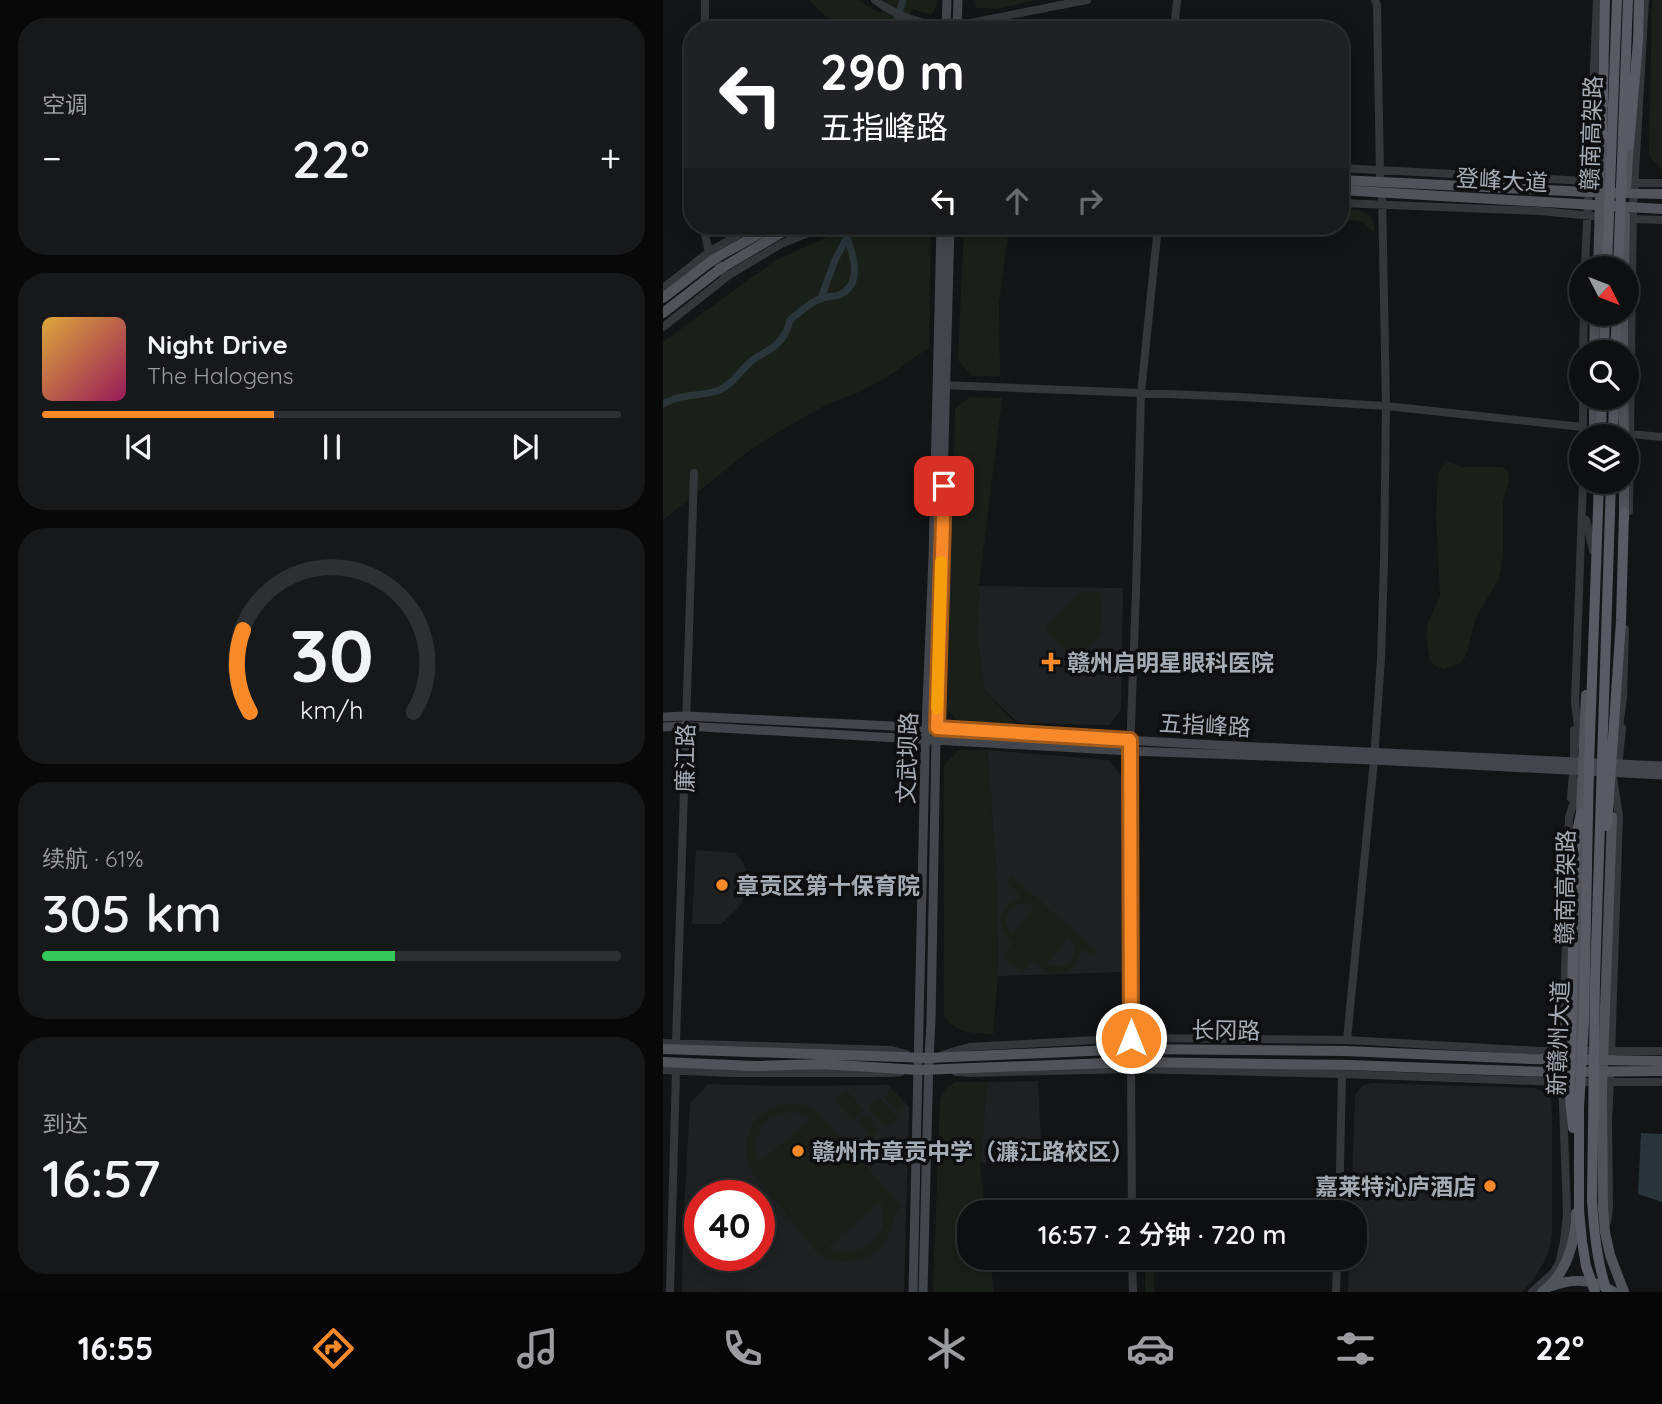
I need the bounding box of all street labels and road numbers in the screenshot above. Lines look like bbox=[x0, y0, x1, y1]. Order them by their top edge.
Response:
street label: 赣南高架路 bbox=[1575, 75, 1607, 191]
street label: 登峰大道 bbox=[1455, 163, 1549, 197]
street label: 五指峰路 bbox=[1158, 708, 1252, 742]
street label: 文武坝路 bbox=[891, 712, 923, 804]
street label: 廉江路 bbox=[670, 723, 700, 793]
street label: 赣南高架路 bbox=[1549, 829, 1581, 945]
street label: 新赣州大道 bbox=[1542, 980, 1574, 1096]
street label: 长冈路 bbox=[1191, 1015, 1261, 1045]

